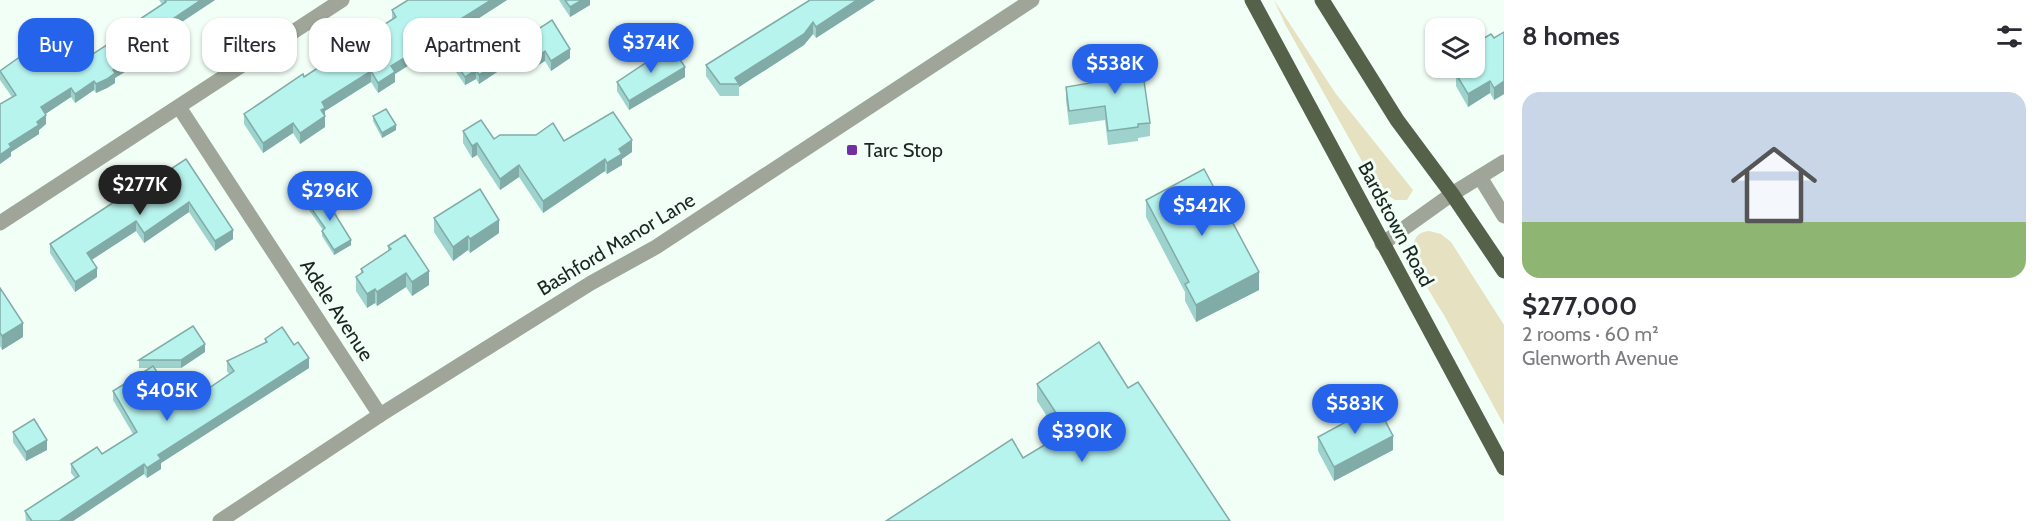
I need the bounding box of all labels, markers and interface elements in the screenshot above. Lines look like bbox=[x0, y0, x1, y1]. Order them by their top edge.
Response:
chip: Buy bbox=[18, 18, 94, 72]
chip: Rent bbox=[106, 18, 190, 72]
chip: Filters bbox=[202, 18, 297, 72]
chip: New bbox=[309, 18, 391, 72]
chip: Apartment bbox=[403, 18, 542, 72]
map controls bbox=[1425, 18, 1485, 78]
button: layers bbox=[1425, 18, 1485, 78]
text: 8 homes bbox=[1522, 20, 1620, 52]
icon: filters bbox=[1993, 20, 2026, 53]
pin: $374K bbox=[609, 23, 693, 74]
text: $374K bbox=[623, 30, 679, 54]
pin: $538K bbox=[1073, 44, 1157, 95]
text: $538K bbox=[1086, 51, 1144, 75]
icon: home bbox=[1720, 131, 1828, 239]
place label: Tarc Stop bbox=[864, 138, 943, 162]
marker: Tarc Stop bbox=[845, 143, 859, 157]
street label: Bardstown Road bbox=[1353, 157, 1439, 291]
pin: $277K bbox=[98, 165, 182, 216]
pin: $296K bbox=[288, 171, 372, 222]
text: $277K bbox=[112, 172, 168, 196]
text: $296K bbox=[301, 178, 359, 202]
pin: $542K bbox=[1160, 186, 1244, 237]
street label: Bashford Manor Lane bbox=[533, 188, 699, 300]
text: $542K bbox=[1173, 193, 1231, 217]
street label: Adele Avenue bbox=[295, 255, 379, 365]
text: $277,000 bbox=[1522, 290, 1637, 322]
text: 2 rooms · 60 m² bbox=[1522, 322, 1659, 346]
text: Glenworth Avenue bbox=[1522, 346, 1678, 370]
pin: $405K bbox=[125, 371, 209, 422]
text: $405K bbox=[136, 378, 198, 402]
pin: $583K bbox=[1313, 384, 1397, 435]
text: $583K bbox=[1326, 391, 1384, 415]
pin: $390K bbox=[1040, 412, 1124, 463]
text: $390K bbox=[1052, 419, 1112, 443]

